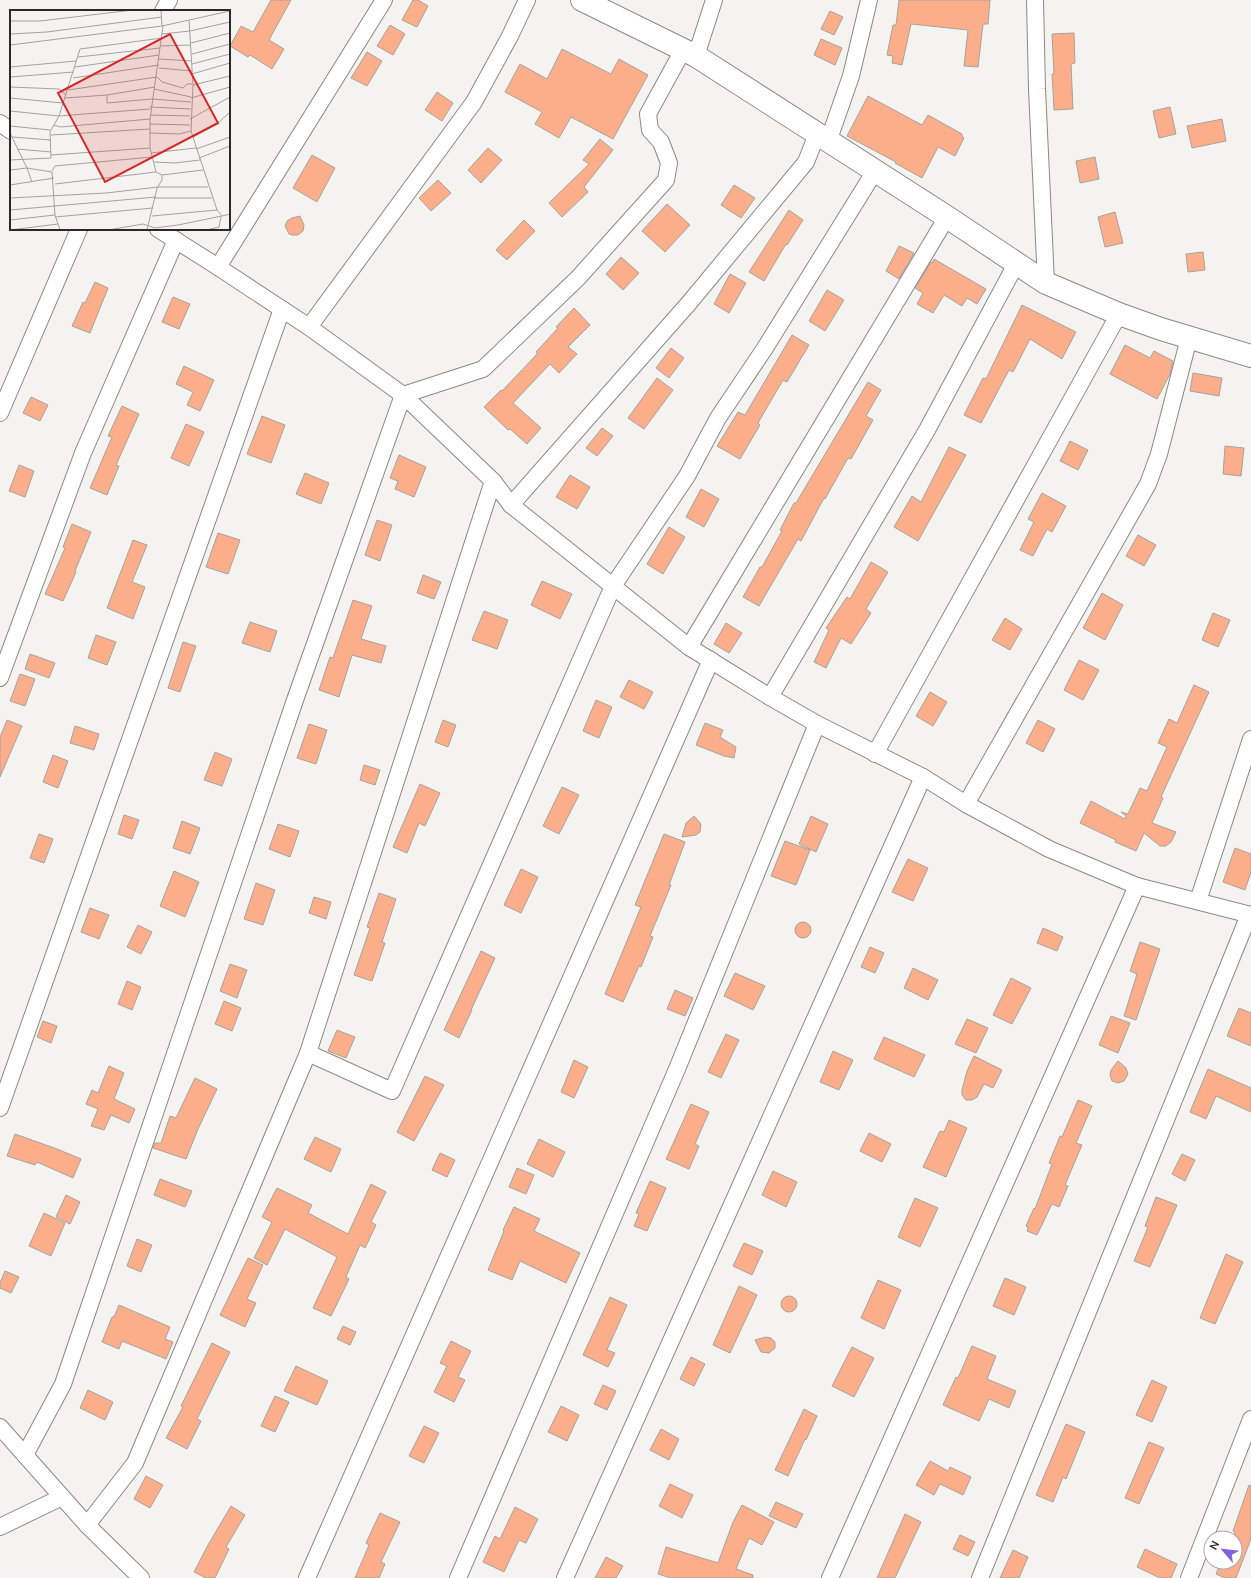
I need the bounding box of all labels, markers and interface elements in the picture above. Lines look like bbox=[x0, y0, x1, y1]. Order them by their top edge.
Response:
inset map bbox=[10, 10, 230, 230]
north arrow bbox=[1203, 1530, 1243, 1570]
text: N bbox=[1206, 1538, 1223, 1553]

